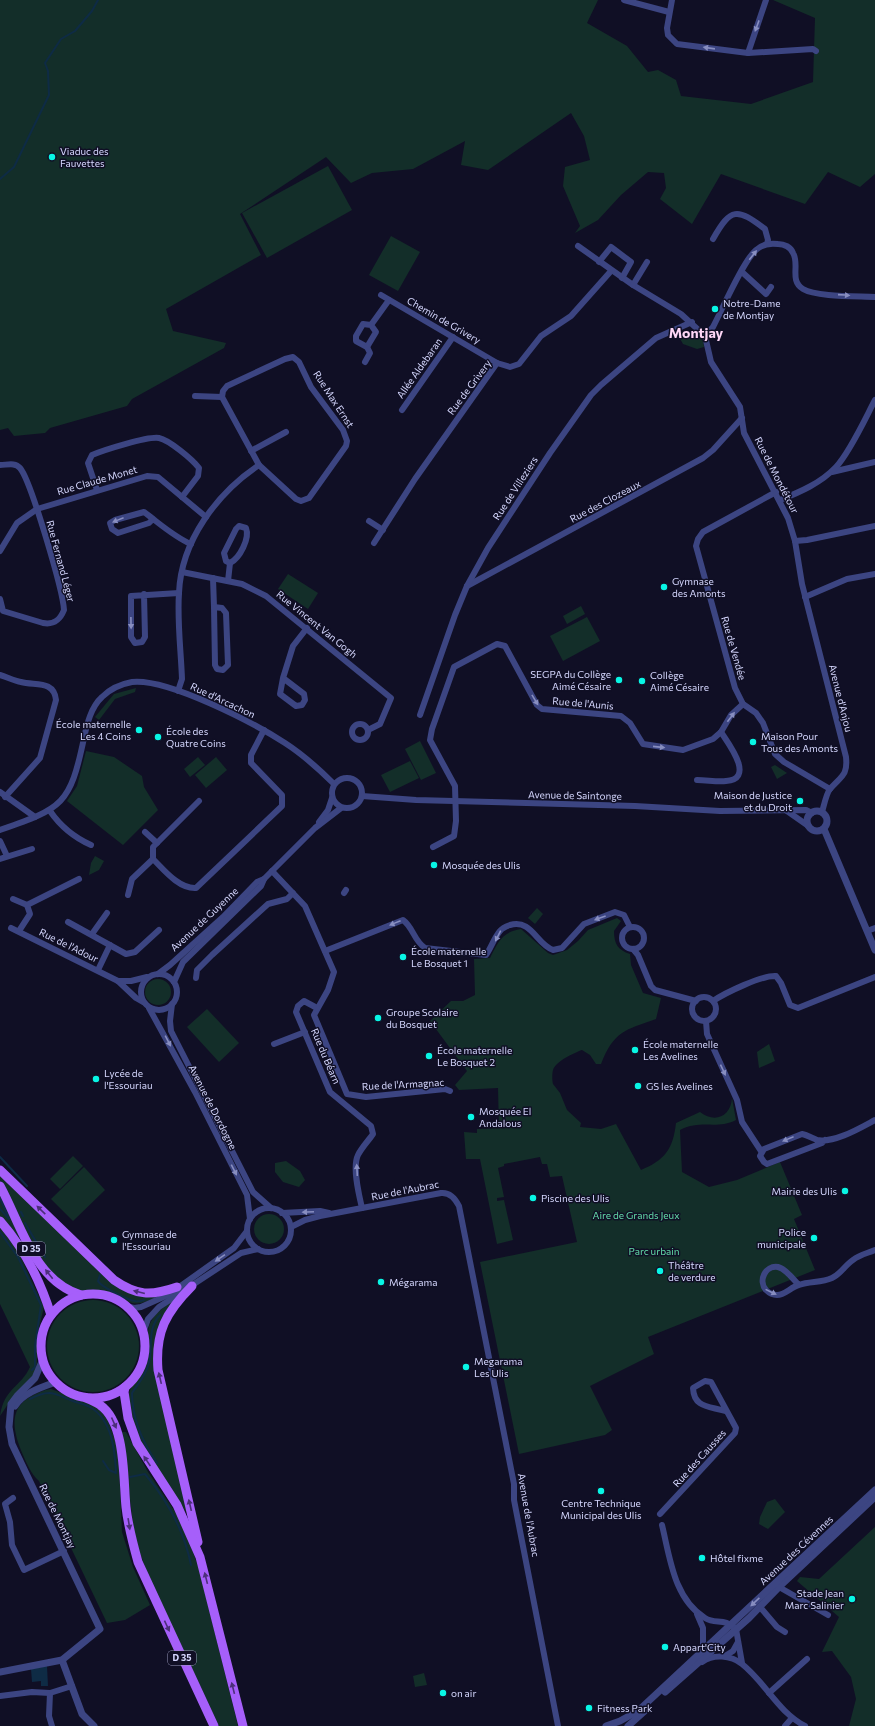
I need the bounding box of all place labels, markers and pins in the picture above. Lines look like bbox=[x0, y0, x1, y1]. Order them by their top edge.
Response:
place label: Viaduc des Fauvettes bbox=[60, 145, 109, 169]
marker: Viaduc des Fauvettes bbox=[47, 152, 57, 162]
place label: Notre-Dame de Montjay bbox=[723, 297, 780, 321]
marker: Notre-Dame de Montjay bbox=[710, 304, 720, 314]
place label: Gymnase des Amonts bbox=[672, 575, 726, 599]
marker: Gymnase des Amonts bbox=[659, 582, 669, 592]
place label: SEGPA du Collège Aimé Césaire bbox=[530, 668, 611, 692]
place label: Collège Aimé Césaire bbox=[650, 669, 709, 693]
marker: SEGPA du Collège Aimé Césaire bbox=[614, 675, 624, 685]
marker: Collège Aimé Césaire bbox=[637, 676, 647, 686]
place label: École maternelle Les 4 Coins bbox=[56, 718, 131, 742]
marker: École maternelle Les 4 Coins bbox=[134, 725, 144, 735]
place label: École des Quatre Coins bbox=[166, 725, 226, 749]
place label: Maison Pour Tous des Amonts bbox=[761, 730, 839, 754]
marker: École des Quatre Coins bbox=[153, 732, 163, 742]
marker: Maison Pour Tous des Amonts bbox=[748, 737, 758, 747]
place label: Maison de Justice et du Droit bbox=[714, 789, 792, 813]
marker: Maison de Justice et du Droit bbox=[795, 796, 805, 806]
place label: Mosquée des Ulis bbox=[442, 859, 521, 871]
marker: Mosquée des Ulis bbox=[429, 860, 439, 870]
place label: École maternelle Le Bosquet 1 bbox=[411, 945, 486, 969]
marker: École maternelle Le Bosquet 1 bbox=[398, 952, 408, 962]
place label: Groupe Scolaire du Bosquet bbox=[386, 1006, 458, 1030]
marker: Groupe Scolaire du Bosquet bbox=[373, 1013, 383, 1023]
place label: École maternelle Les Avelines bbox=[643, 1038, 718, 1062]
place label: École maternelle Le Bosquet 2 bbox=[437, 1044, 512, 1068]
marker: École maternelle Les Avelines bbox=[630, 1045, 640, 1055]
marker: École maternelle Le Bosquet 2 bbox=[424, 1051, 434, 1061]
place label: Lycée de l'Essouriau bbox=[104, 1067, 153, 1091]
marker: Lycée de l'Essouriau bbox=[91, 1074, 101, 1084]
place label: GS les Avelines bbox=[646, 1080, 713, 1092]
marker: GS les Avelines bbox=[633, 1081, 643, 1091]
place label: Mosquée El Andalous bbox=[479, 1105, 531, 1129]
marker: Mosquée El Andalous bbox=[466, 1112, 476, 1122]
place label: Mairie des Ulis bbox=[771, 1185, 837, 1197]
marker: Mairie des Ulis bbox=[840, 1186, 850, 1196]
place label: Piscine des Ulis bbox=[541, 1192, 610, 1204]
marker: Piscine des Ulis bbox=[528, 1193, 538, 1203]
place label: Police municipale bbox=[757, 1226, 806, 1250]
place label: Gymnase de l'Essouriau bbox=[122, 1228, 177, 1252]
marker: Police municipale bbox=[809, 1233, 819, 1243]
marker: Gymnase de l'Essouriau bbox=[109, 1235, 119, 1245]
place label: Théâtre de verdure bbox=[668, 1259, 715, 1283]
marker: Théâtre de verdure bbox=[655, 1266, 665, 1276]
place label: Mégarama bbox=[389, 1276, 437, 1288]
marker: Mégarama bbox=[376, 1277, 386, 1287]
place label: Megarama Les Ulis bbox=[474, 1355, 522, 1379]
marker: Megarama Les Ulis bbox=[461, 1362, 471, 1372]
marker: Centre Technique Municipal des Ulis bbox=[596, 1486, 606, 1496]
place label: Centre Technique Municipal des Ulis bbox=[560, 1497, 642, 1521]
place label: Hôtel fixme bbox=[710, 1552, 763, 1564]
marker: Hôtel fixme bbox=[697, 1553, 707, 1563]
place label: Stade Jean Marc Salinier bbox=[785, 1587, 844, 1611]
marker: Stade Jean Marc Salinier bbox=[847, 1594, 857, 1604]
place label: Appart'City bbox=[673, 1641, 726, 1653]
marker: Appart'City bbox=[660, 1642, 670, 1652]
place label: on air bbox=[451, 1687, 476, 1699]
marker: on air bbox=[438, 1688, 448, 1698]
place label: Fitness Park bbox=[597, 1702, 653, 1714]
marker: Fitness Park bbox=[584, 1703, 594, 1713]

